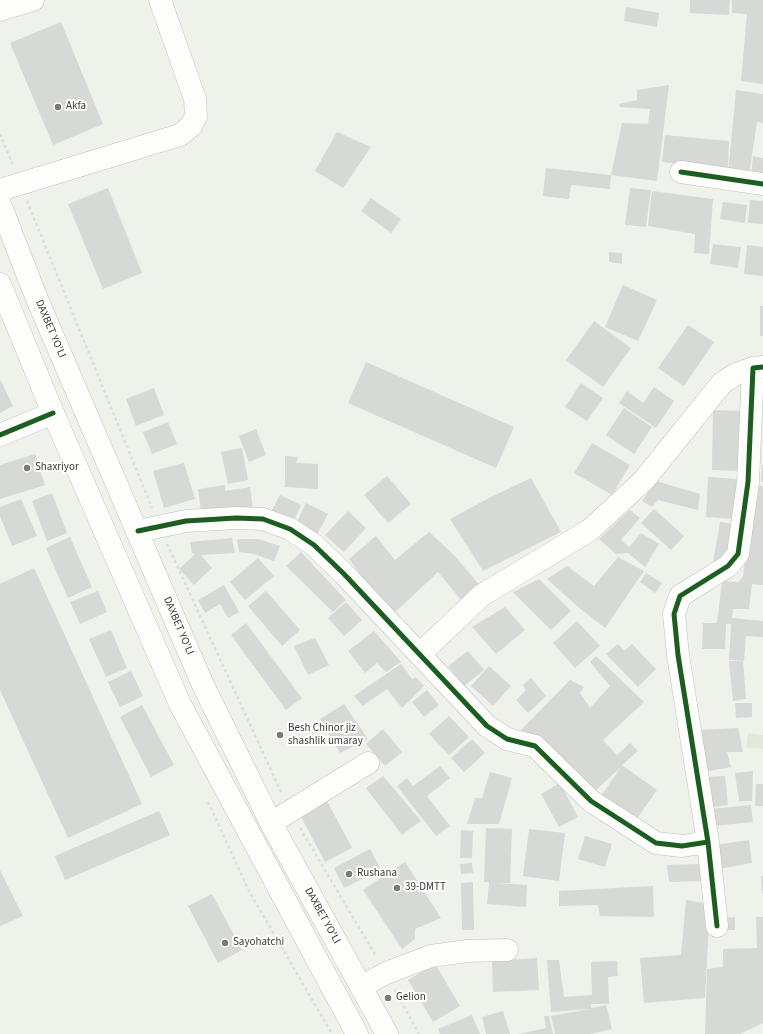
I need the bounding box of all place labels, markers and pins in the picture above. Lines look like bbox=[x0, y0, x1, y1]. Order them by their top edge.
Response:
place label: Akfa bbox=[66, 100, 86, 114]
marker: Akfa bbox=[53, 102, 63, 112]
place label: Shaxriyor bbox=[35, 461, 79, 475]
marker: Shaxriyor bbox=[22, 463, 32, 473]
place label: Besh Chinor jiz shashlik umaray bbox=[288, 722, 363, 748]
marker: Besh Chinor jiz shashlik umaray bbox=[275, 730, 285, 740]
place label: Rushana bbox=[357, 867, 397, 881]
marker: Rushana bbox=[344, 869, 354, 879]
place label: 39-DMTT bbox=[405, 881, 446, 895]
marker: 39-DMTT bbox=[392, 883, 402, 893]
place label: Sayohatchi bbox=[233, 936, 284, 950]
marker: Sayohatchi bbox=[220, 938, 230, 948]
place label: Gelion bbox=[396, 991, 426, 1005]
marker: Gelion bbox=[383, 993, 393, 1003]

